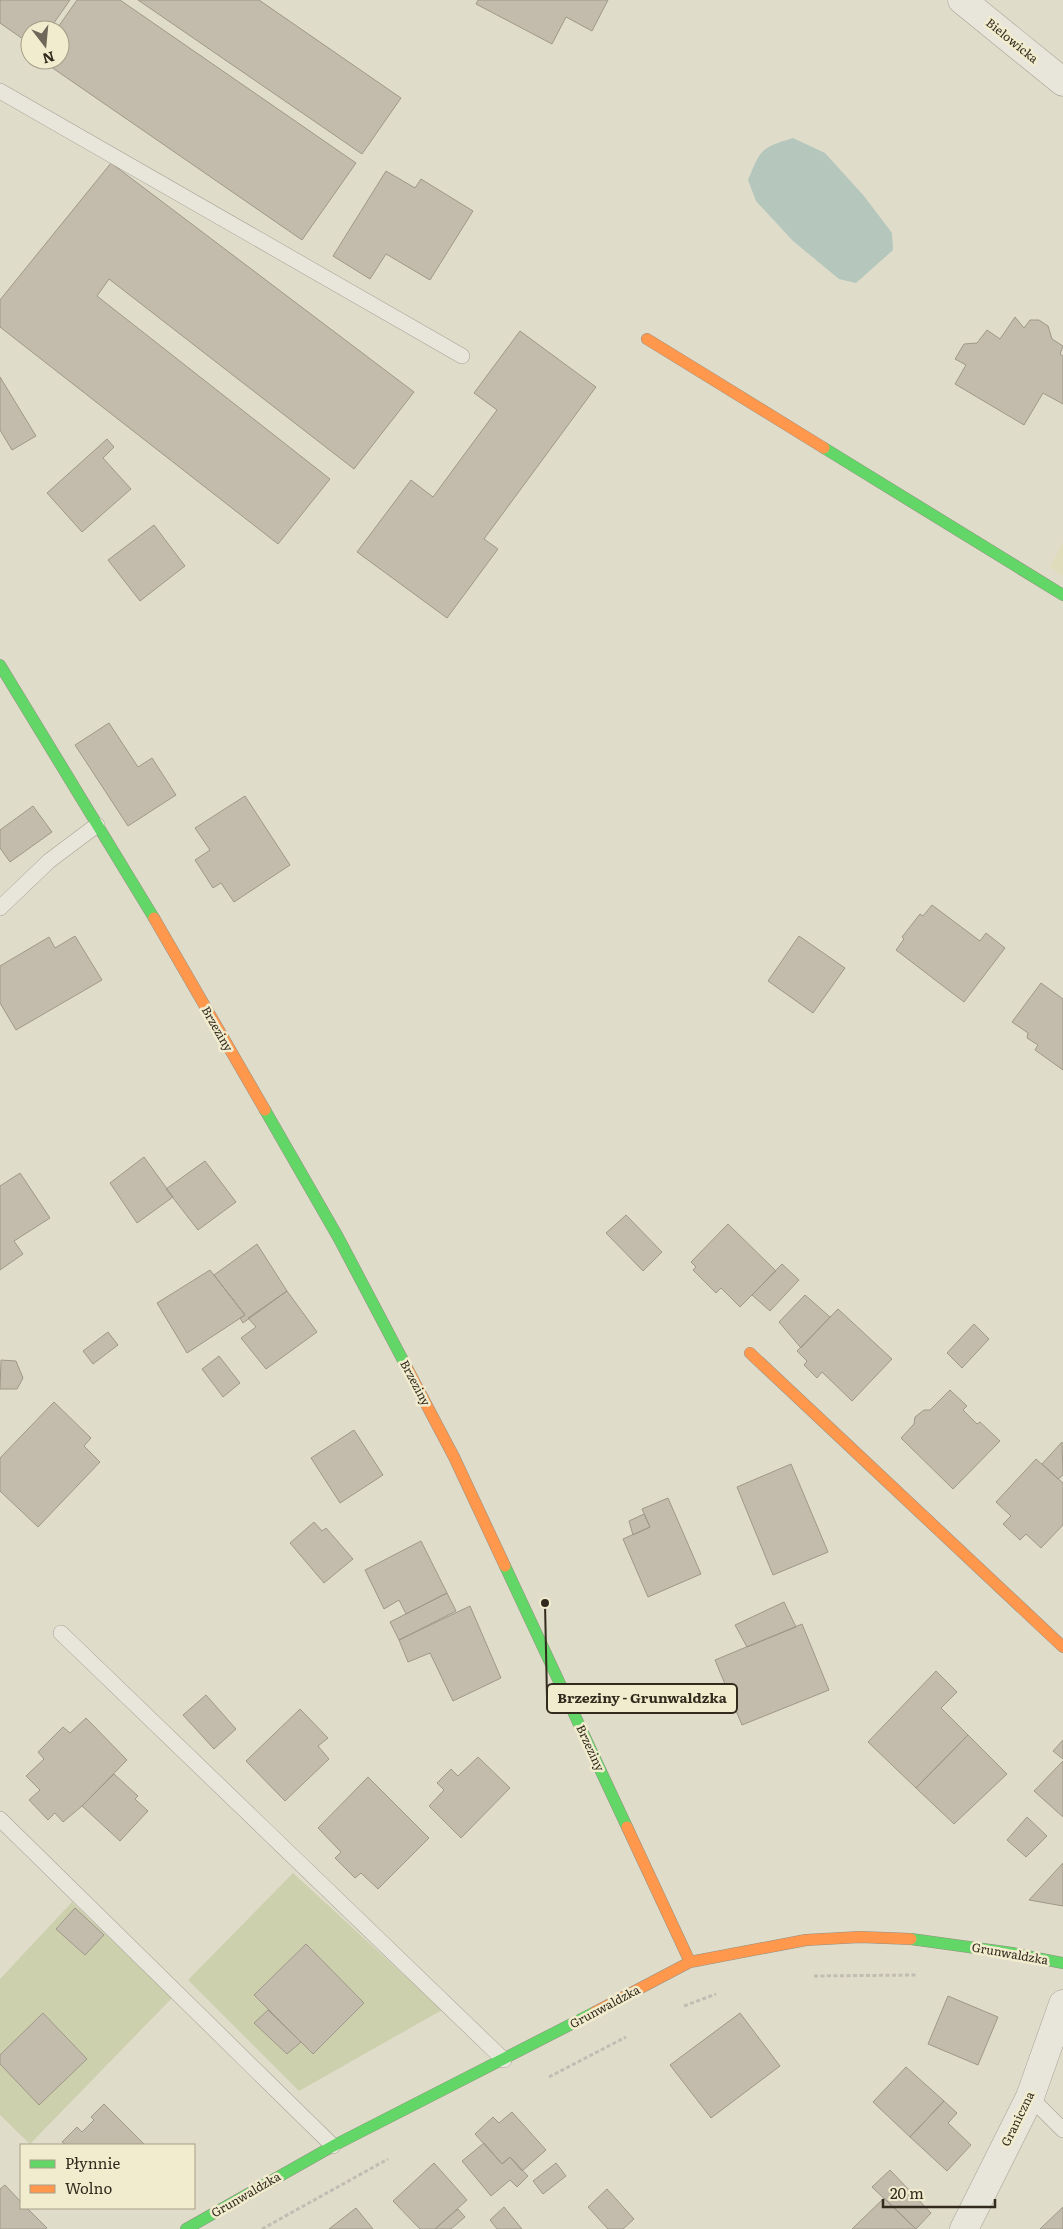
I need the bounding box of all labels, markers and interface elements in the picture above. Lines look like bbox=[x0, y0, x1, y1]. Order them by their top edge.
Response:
street label: Bielowicka bbox=[983, 13, 1043, 67]
north arrow bbox=[20, 20, 70, 70]
text: N bbox=[40, 47, 57, 70]
street label: Brzeziny bbox=[198, 1003, 238, 1055]
street label: Brzeziny bbox=[396, 1356, 436, 1409]
callout: Brzeziny - Grunwaldzka bbox=[547, 1684, 737, 1713]
text: Brzeziny - Grunwaldzka bbox=[557, 1687, 728, 1707]
street label: Brzeziny bbox=[572, 1721, 610, 1774]
street label: Grunwaldzka bbox=[971, 1937, 1050, 1969]
street label: Grunwaldzka bbox=[566, 1980, 643, 2032]
street label: Graniczna bbox=[996, 2088, 1038, 2149]
legend bbox=[20, 2144, 195, 2209]
text: Płynnie bbox=[65, 2151, 120, 2174]
street label: Grunwaldzka bbox=[208, 2167, 284, 2221]
text: Wolno bbox=[65, 2176, 112, 2199]
scale bar bbox=[883, 2176, 996, 2208]
text: 20 m bbox=[890, 2181, 924, 2204]

